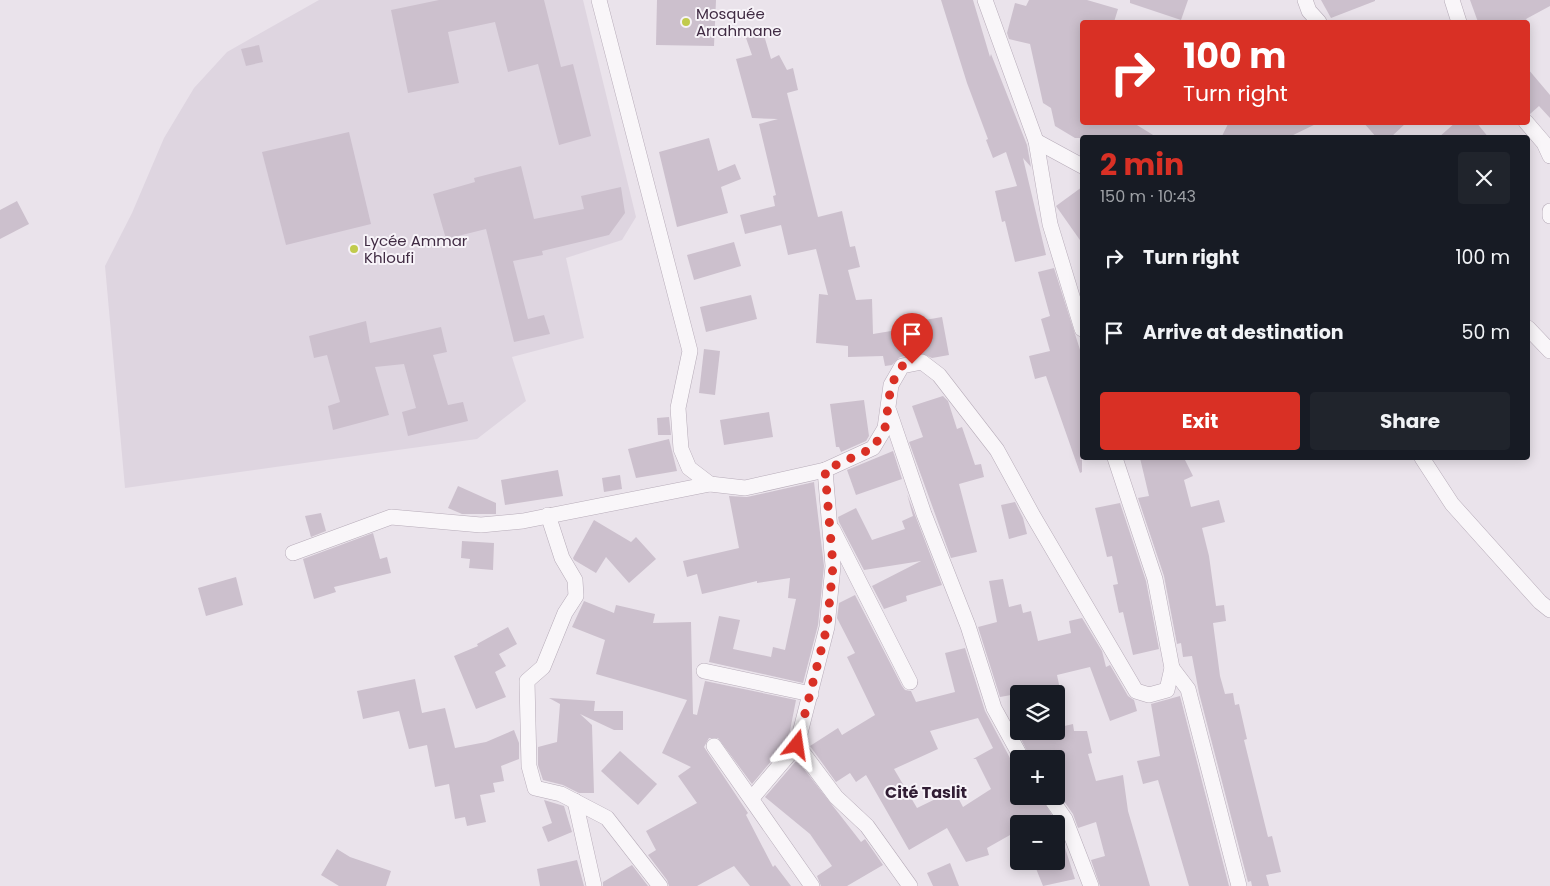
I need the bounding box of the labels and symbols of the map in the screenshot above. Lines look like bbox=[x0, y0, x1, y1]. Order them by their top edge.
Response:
place label: Mosquée Arrahmane bbox=[696, 3, 782, 41]
marker: Mosquée Arrahmane bbox=[680, 16, 692, 28]
place label: Lycée Ammar Khloufi bbox=[364, 230, 468, 268]
marker: Lycée Ammar Khloufi bbox=[348, 243, 360, 255]
pin bbox=[891, 313, 933, 364]
position arrow bbox=[770, 718, 822, 770]
district label: Cité Taslit bbox=[885, 781, 967, 804]

